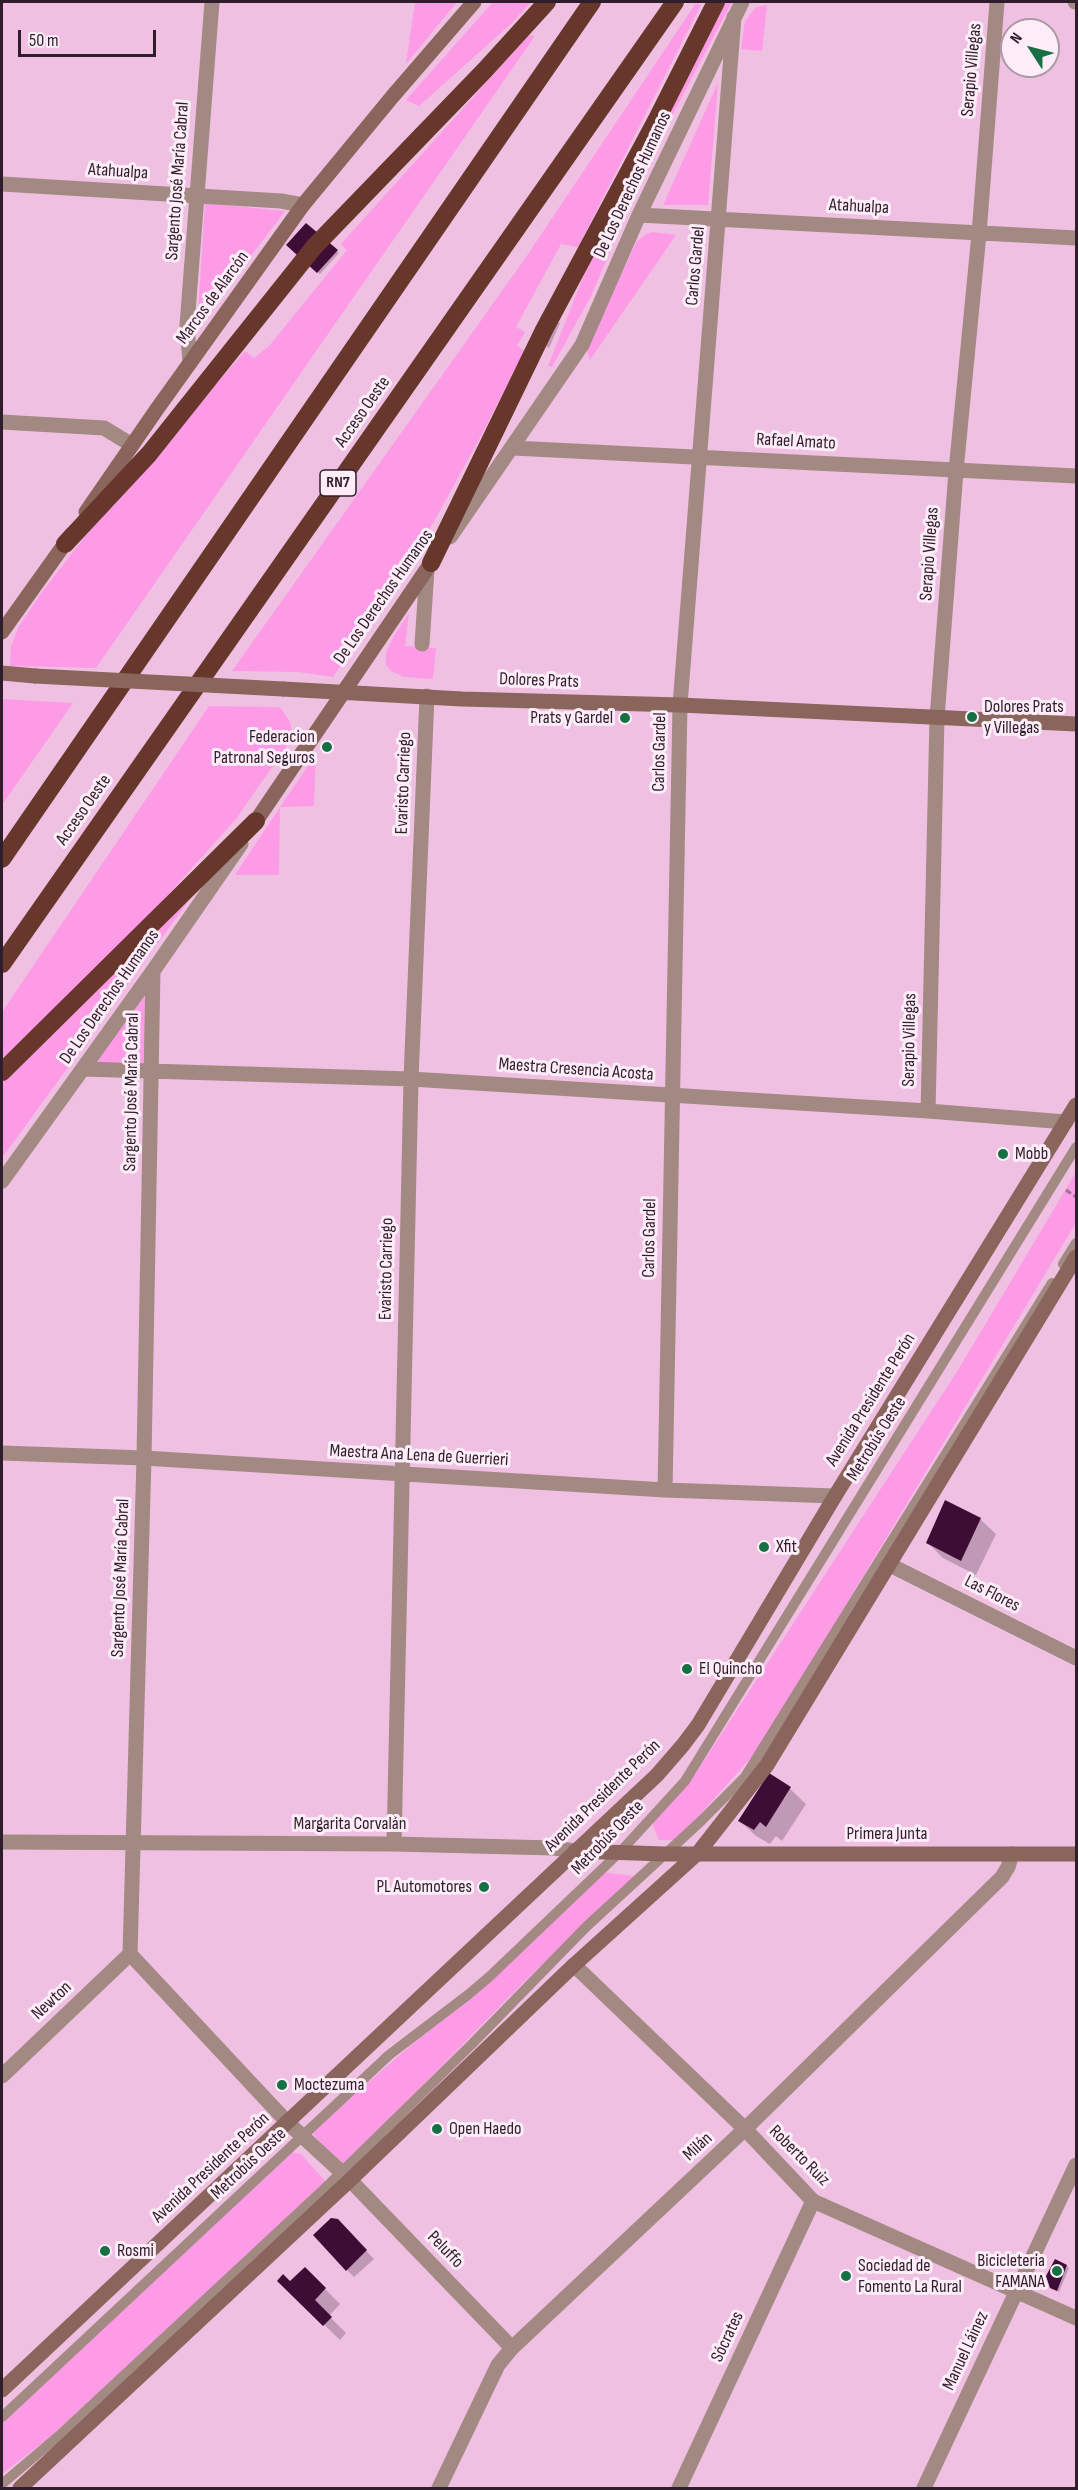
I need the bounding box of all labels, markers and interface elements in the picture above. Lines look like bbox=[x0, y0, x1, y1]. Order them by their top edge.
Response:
scale bar bbox=[21, 18, 159, 56]
north arrow bbox=[1000, 18, 1060, 78]
street label: Serapio Villegas bbox=[957, 22, 987, 118]
text: N bbox=[1006, 29, 1027, 47]
text: 50 m bbox=[29, 30, 59, 51]
street label: Sargento José María Cabral bbox=[162, 101, 194, 261]
street label: De Los Derechos Humanos bbox=[590, 108, 676, 262]
street label: Atahualpa bbox=[87, 159, 149, 185]
street label: Atahualpa bbox=[829, 195, 889, 219]
street label: Carlos Gardel bbox=[682, 225, 710, 307]
street label: Marcos de Alarcón bbox=[172, 247, 254, 349]
street label: Acceso Oeste bbox=[331, 372, 395, 452]
street label: Rafael Amato bbox=[756, 429, 836, 455]
road number: RN7 bbox=[320, 470, 356, 496]
street label: Serapio Villegas bbox=[916, 507, 944, 601]
street label: De Los Derechos Humanos bbox=[330, 526, 438, 668]
street label: Dolores Prats bbox=[499, 669, 579, 693]
place label: Dolores Prats y Villegas bbox=[984, 696, 1064, 738]
place label: Prats y Gardel bbox=[530, 707, 613, 729]
marker: Dolores Prats y Villegas bbox=[965, 710, 979, 724]
marker: Prats y Gardel bbox=[618, 711, 632, 725]
street label: Carlos Gardel bbox=[649, 712, 671, 792]
place label: Federacion Patronal Seguros bbox=[214, 726, 315, 768]
street label: Evaristo Carriego bbox=[391, 731, 417, 835]
marker: Federacion Patronal Seguros bbox=[320, 740, 334, 754]
street label: Acceso Oeste bbox=[52, 770, 116, 850]
street label: De Los Derechos Humanos bbox=[56, 926, 164, 1068]
street label: Serapio Villegas bbox=[898, 993, 922, 1087]
street label: Sargento José María Cabral bbox=[120, 1012, 144, 1172]
street label: Maestra Cresencia Acosta bbox=[498, 1054, 654, 1086]
place label: Mobb bbox=[1015, 1143, 1048, 1165]
marker: Mobb bbox=[996, 1147, 1010, 1161]
street label: Carlos Gardel bbox=[639, 1198, 661, 1278]
street label: Evaristo Carriego bbox=[375, 1218, 399, 1320]
street label: Avenida Presidente Perón bbox=[821, 1330, 921, 1470]
street label: Metrobús Oeste bbox=[843, 1393, 911, 1485]
street label: Maestra Ana Lena de Guerrieri bbox=[329, 1441, 509, 1471]
street label: Sargento José María Cabral bbox=[107, 1498, 135, 1658]
place label: Xfit bbox=[776, 1536, 797, 1558]
marker: Xfit bbox=[757, 1540, 771, 1554]
street label: Las Flores bbox=[961, 1571, 1023, 1617]
place label: El Quincho bbox=[699, 1658, 762, 1680]
marker: El Quincho bbox=[680, 1662, 694, 1676]
street label: Avenida Presidente Perón bbox=[541, 1735, 665, 1857]
street label: Metrobús Oeste bbox=[567, 1796, 649, 1880]
street label: Margarita Corvalán bbox=[294, 1813, 406, 1835]
street label: Primera Junta bbox=[847, 1823, 927, 1845]
place label: PL Automotores bbox=[376, 1876, 472, 1898]
marker: PL Automotores bbox=[477, 1880, 491, 1894]
street label: Newton bbox=[27, 1977, 77, 2025]
place label: Moctezuma bbox=[294, 2074, 364, 2096]
marker: Moctezuma bbox=[275, 2078, 289, 2092]
street label: Avenida Presidente Perón bbox=[148, 2108, 274, 2228]
place label: Open Haedo bbox=[449, 2118, 521, 2140]
street label: Roberto Ruiz bbox=[764, 2121, 834, 2191]
marker: Open Haedo bbox=[430, 2122, 444, 2136]
street label: Metrobús Oeste bbox=[207, 2124, 291, 2204]
street label: Milán bbox=[679, 2128, 717, 2166]
street label: Peluffo bbox=[422, 2227, 468, 2273]
place label: Rosmi bbox=[117, 2240, 154, 2262]
marker: Rosmi bbox=[98, 2244, 112, 2258]
place label: Bicicleteria FAMANA bbox=[977, 2250, 1045, 2292]
place label: Sociedad de Fomento La Rural bbox=[858, 2255, 962, 2298]
marker: Bicicleteria FAMANA bbox=[1050, 2264, 1064, 2278]
marker: Sociedad de Fomento La Rural bbox=[839, 2269, 853, 2283]
street label: Sócrates bbox=[707, 2308, 749, 2366]
street label: Manuel Láinez bbox=[938, 2308, 994, 2394]

